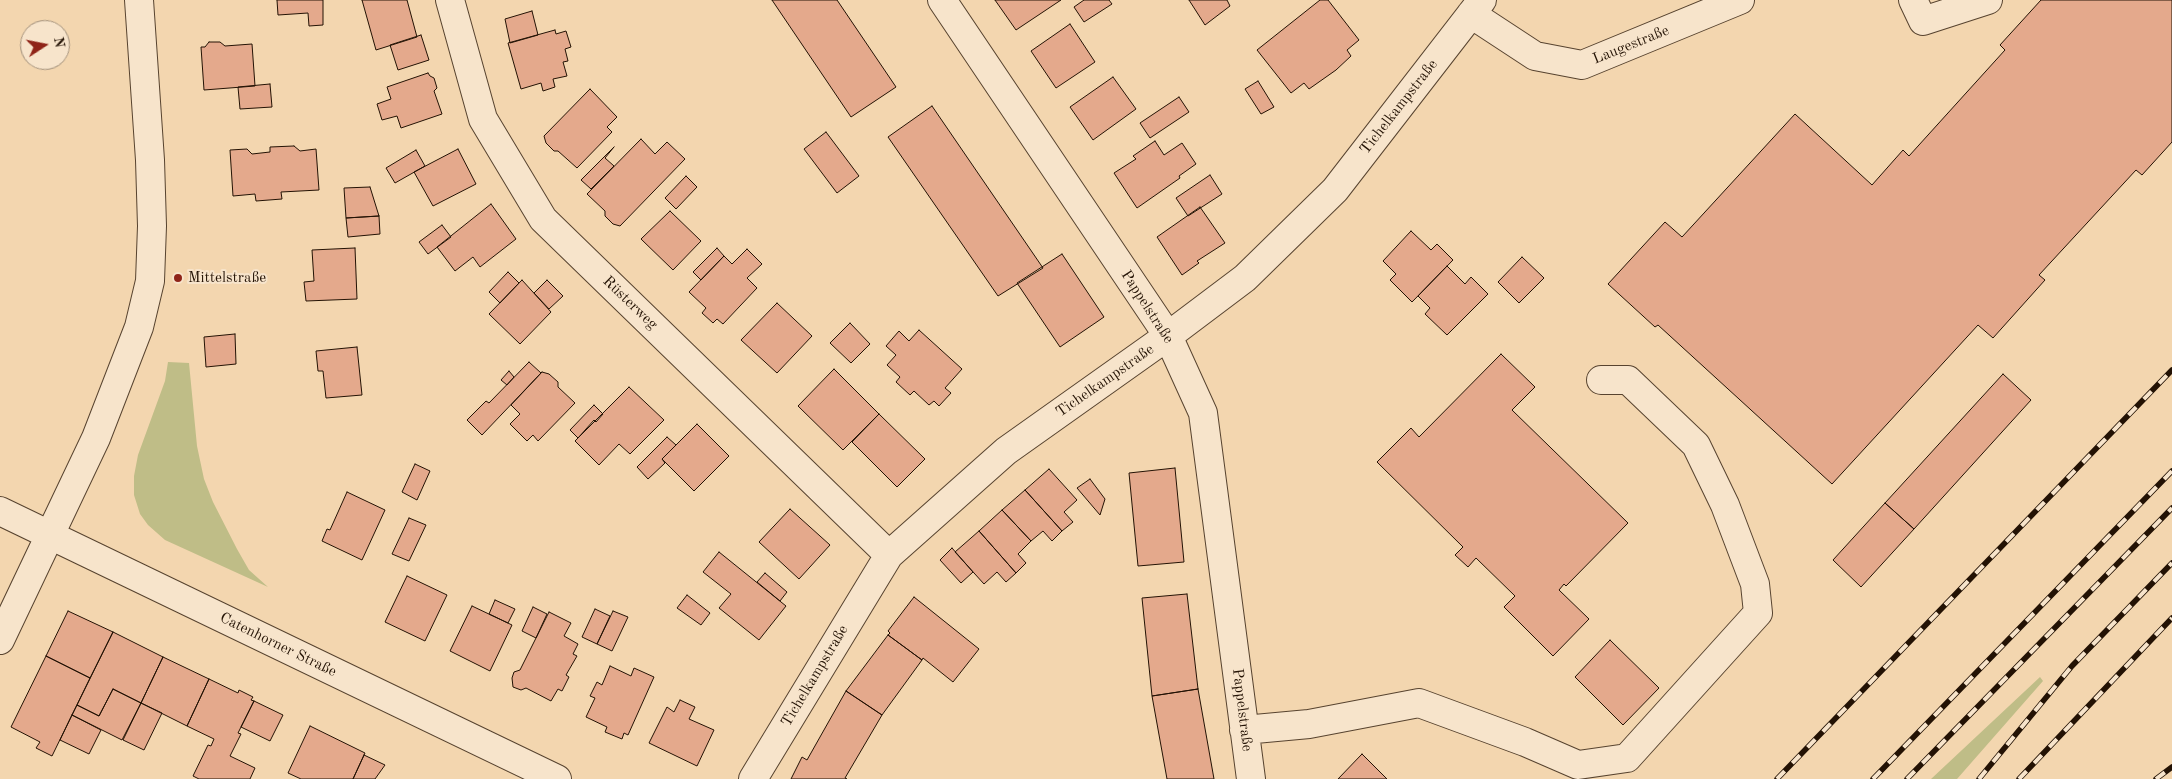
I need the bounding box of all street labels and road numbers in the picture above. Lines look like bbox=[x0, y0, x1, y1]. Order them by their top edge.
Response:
street label: Laugestraße bbox=[1590, 22, 1672, 68]
street label: Tichelkampstraße bbox=[1356, 56, 1442, 158]
street label: Pappelstraße bbox=[1117, 267, 1177, 347]
street label: Rüsterweg bbox=[599, 272, 661, 334]
street label: Tichelkampstraße bbox=[1053, 341, 1157, 421]
street label: Catenhorner Straße bbox=[217, 609, 339, 681]
street label: Tichelkampstraße bbox=[778, 622, 852, 730]
street label: Pappelstraße bbox=[1228, 667, 1256, 753]

